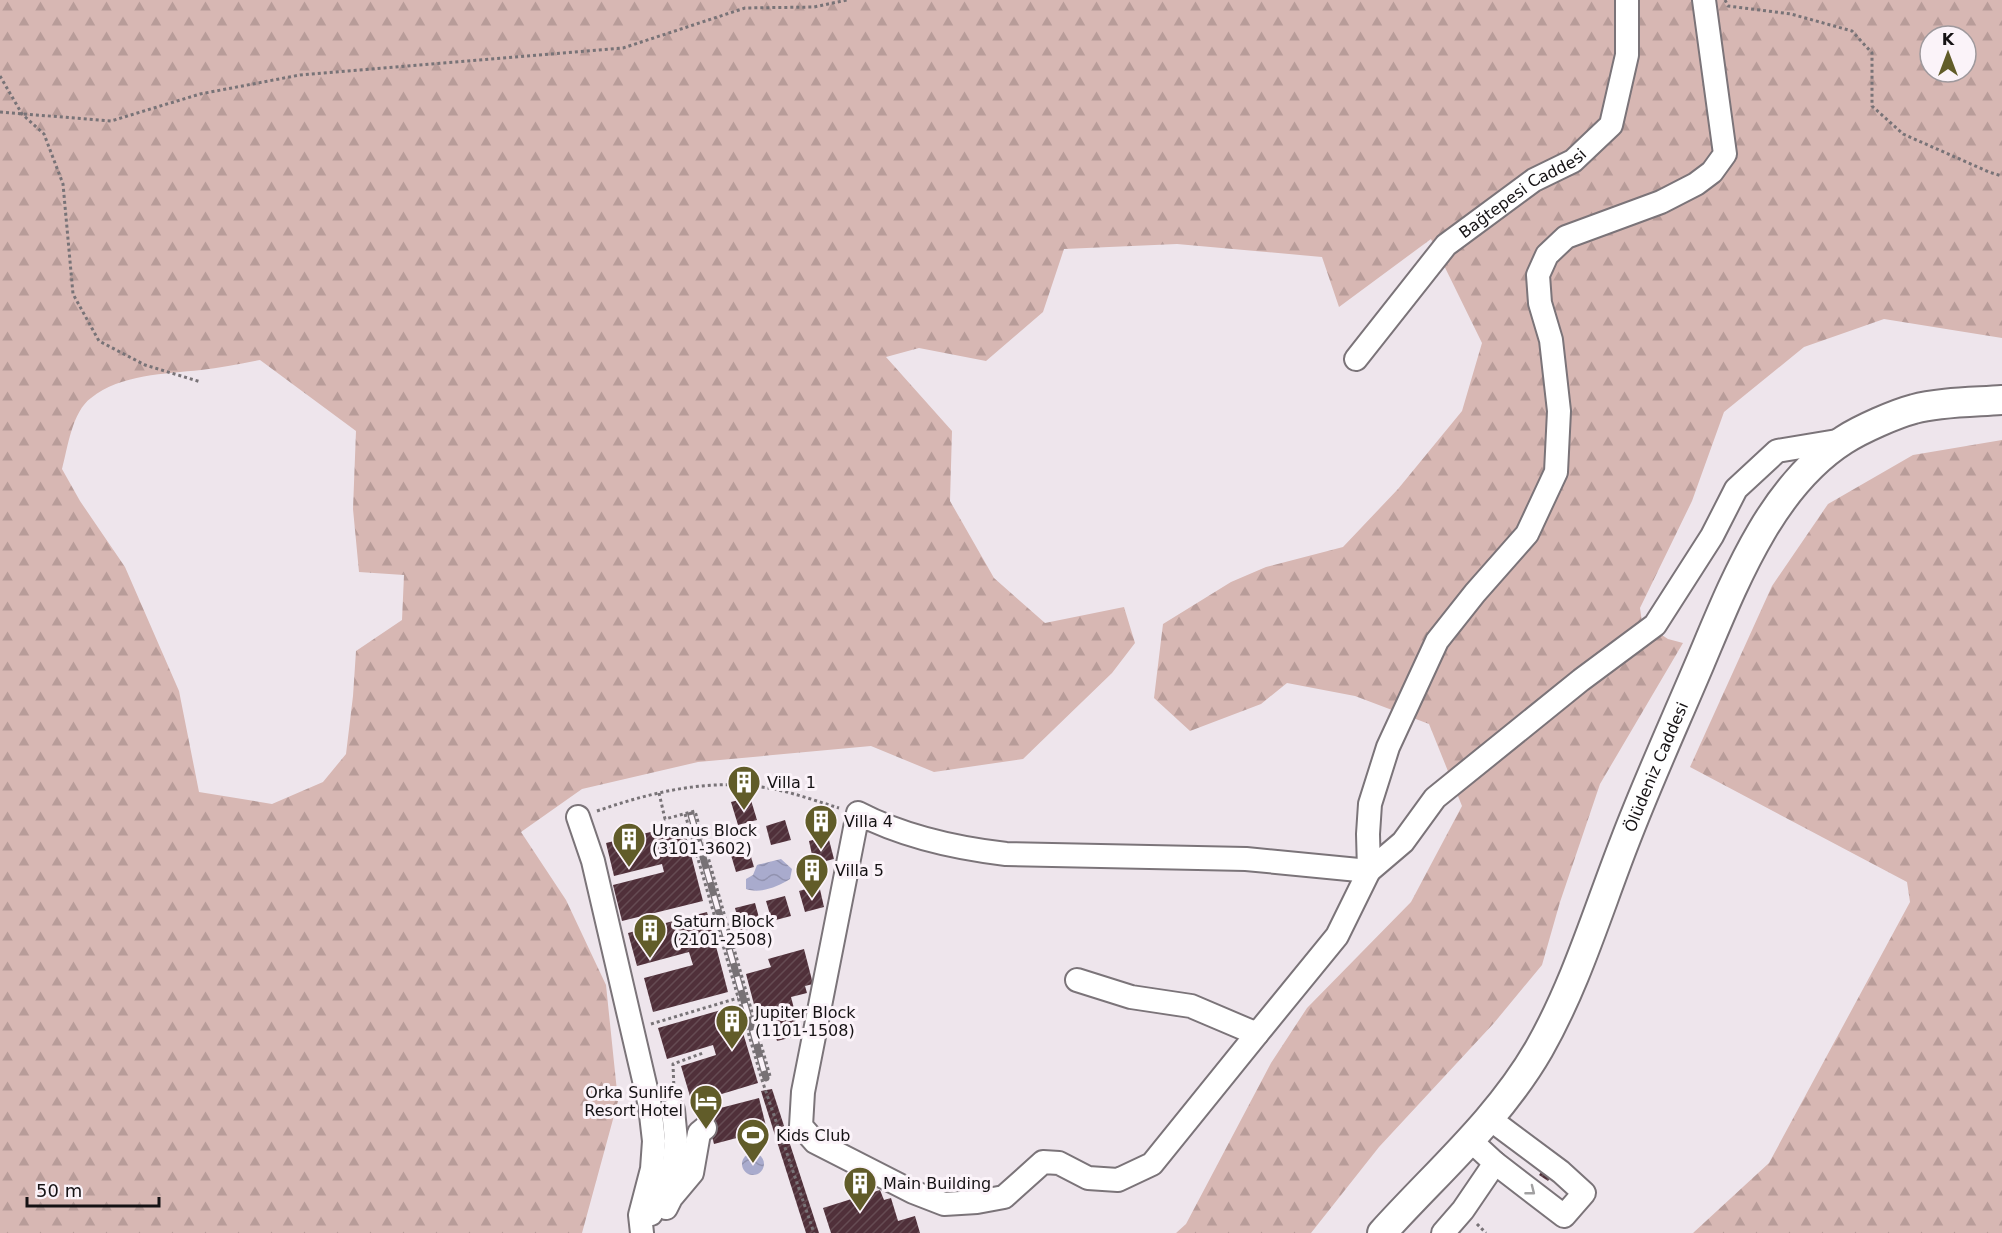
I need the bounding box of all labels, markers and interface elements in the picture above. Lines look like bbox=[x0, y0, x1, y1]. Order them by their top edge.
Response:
north arrow bbox=[1918, 24, 1978, 84]
text: K bbox=[1942, 30, 1955, 49]
street label: Bağtepesi Caddesi bbox=[1455, 145, 1590, 242]
street label: Ölüdeniz Caddesi bbox=[1620, 699, 1692, 835]
building icon: Villa 1 bbox=[726, 764, 762, 811]
place label: Villa 1 bbox=[767, 773, 816, 792]
building icon: Villa 4 bbox=[803, 803, 839, 850]
place label: Villa 4 bbox=[844, 812, 893, 831]
building icon: Uranus Block (3101-3602) bbox=[611, 821, 647, 868]
place label: Uranus Block (3101-3602) bbox=[652, 821, 758, 858]
building icon: Villa 5 bbox=[794, 852, 830, 899]
place label: Villa 5 bbox=[835, 861, 884, 880]
building icon: Saturn Block (2101-2508) bbox=[632, 912, 668, 959]
place label: Saturn Block (2101-2508) bbox=[673, 912, 775, 949]
building icon: Jupiter Block (1101-1508) bbox=[714, 1003, 750, 1050]
place label: Jupiter Block (1101-1508) bbox=[754, 1003, 856, 1040]
place label: Orka Sunlife Resort Hotel bbox=[584, 1083, 683, 1120]
hotel icon: Orka Sunlife Resort Hotel bbox=[688, 1083, 724, 1130]
sports icon: Kids Club bbox=[735, 1117, 771, 1164]
place label: Kids Club bbox=[776, 1126, 850, 1145]
building icon: Main Building bbox=[842, 1165, 878, 1212]
scale bar bbox=[27, 1170, 159, 1208]
place label: Main Building bbox=[883, 1174, 991, 1193]
text: 50 m bbox=[36, 1180, 82, 1201]
one-way arrow bbox=[1524, 1183, 1535, 1194]

